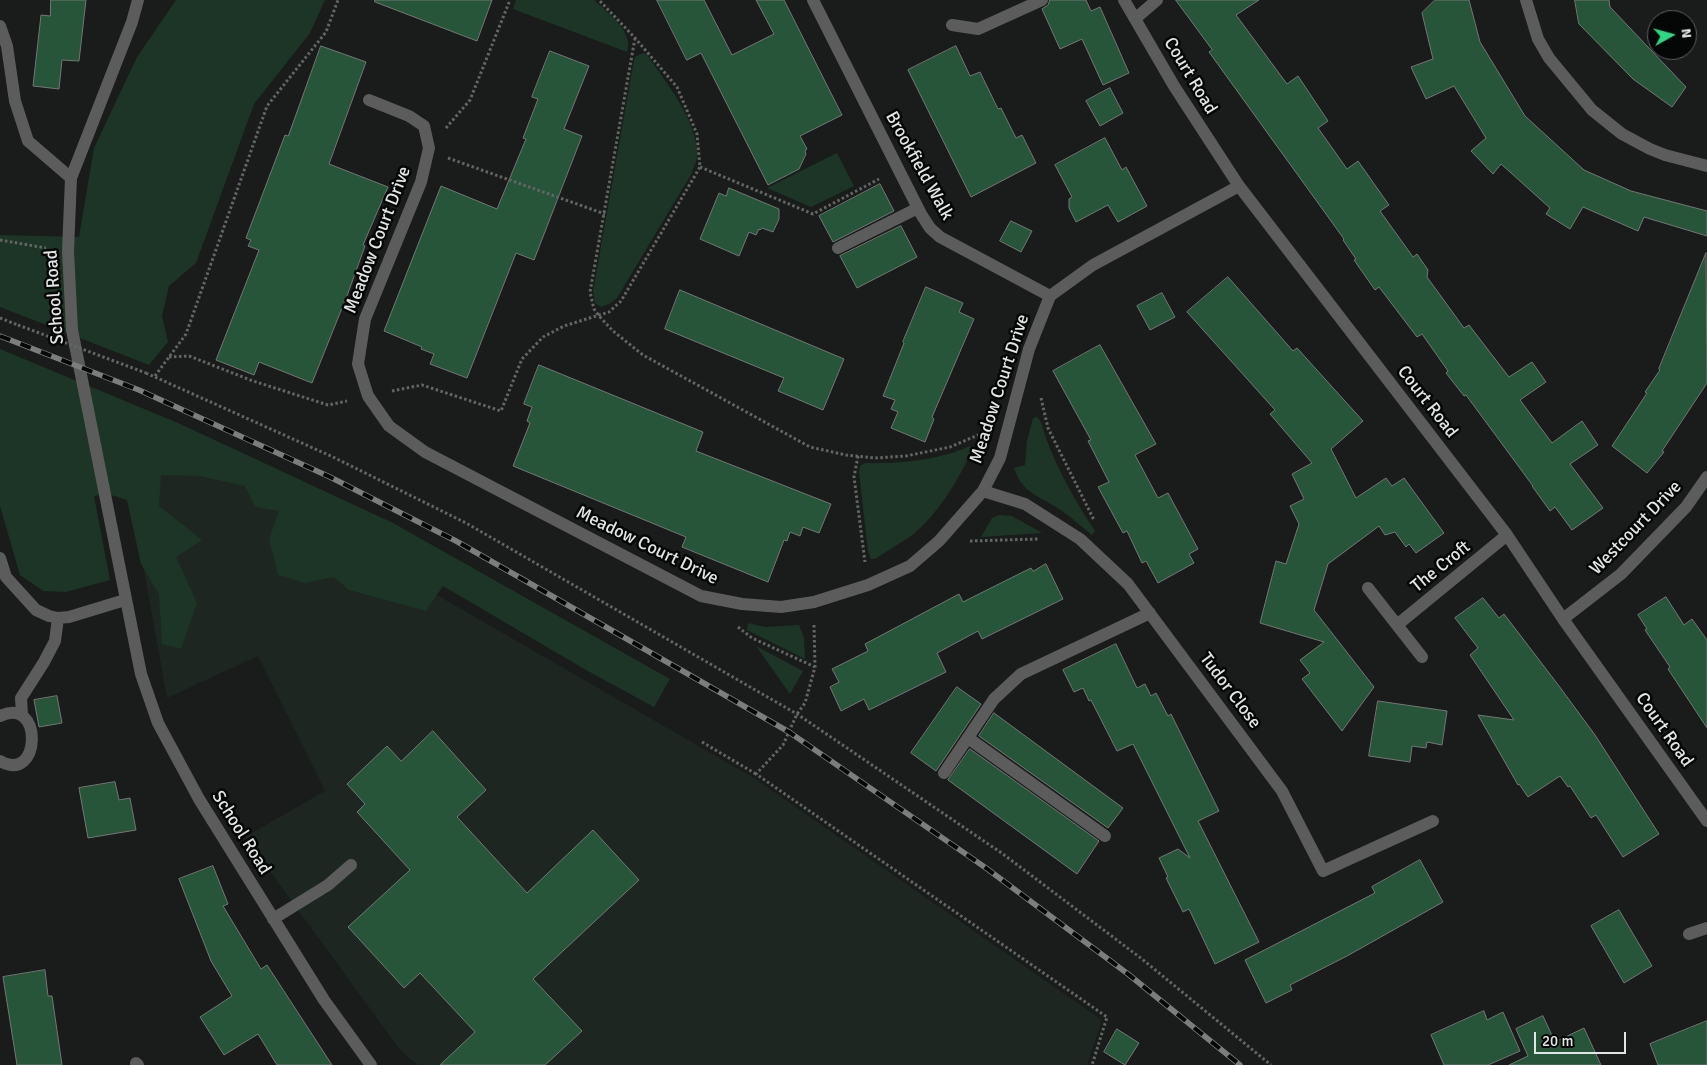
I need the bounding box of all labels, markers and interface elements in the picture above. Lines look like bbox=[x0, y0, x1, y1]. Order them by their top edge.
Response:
north arrow bbox=[1647, 10, 1697, 60]
text: N bbox=[1677, 27, 1695, 39]
street label: Court Road bbox=[1159, 34, 1221, 118]
street label: Brookfield Walk bbox=[880, 108, 958, 224]
street label: Meadow Court Drive bbox=[340, 163, 416, 317]
street label: School Road bbox=[41, 249, 69, 345]
street label: Meadow Court Drive bbox=[966, 312, 1034, 466]
street label: Court Road bbox=[1392, 362, 1462, 442]
street label: Westcourt Drive bbox=[1586, 476, 1686, 580]
street label: Meadow Court Drive bbox=[572, 502, 722, 590]
street label: The Croft bbox=[1407, 537, 1475, 597]
street label: Tudor Close bbox=[1195, 649, 1265, 733]
street label: Court Road bbox=[1631, 689, 1697, 771]
street label: School Road bbox=[207, 787, 275, 879]
scale bar bbox=[1537, 1022, 1630, 1054]
text: 20 m bbox=[1542, 1032, 1573, 1050]

